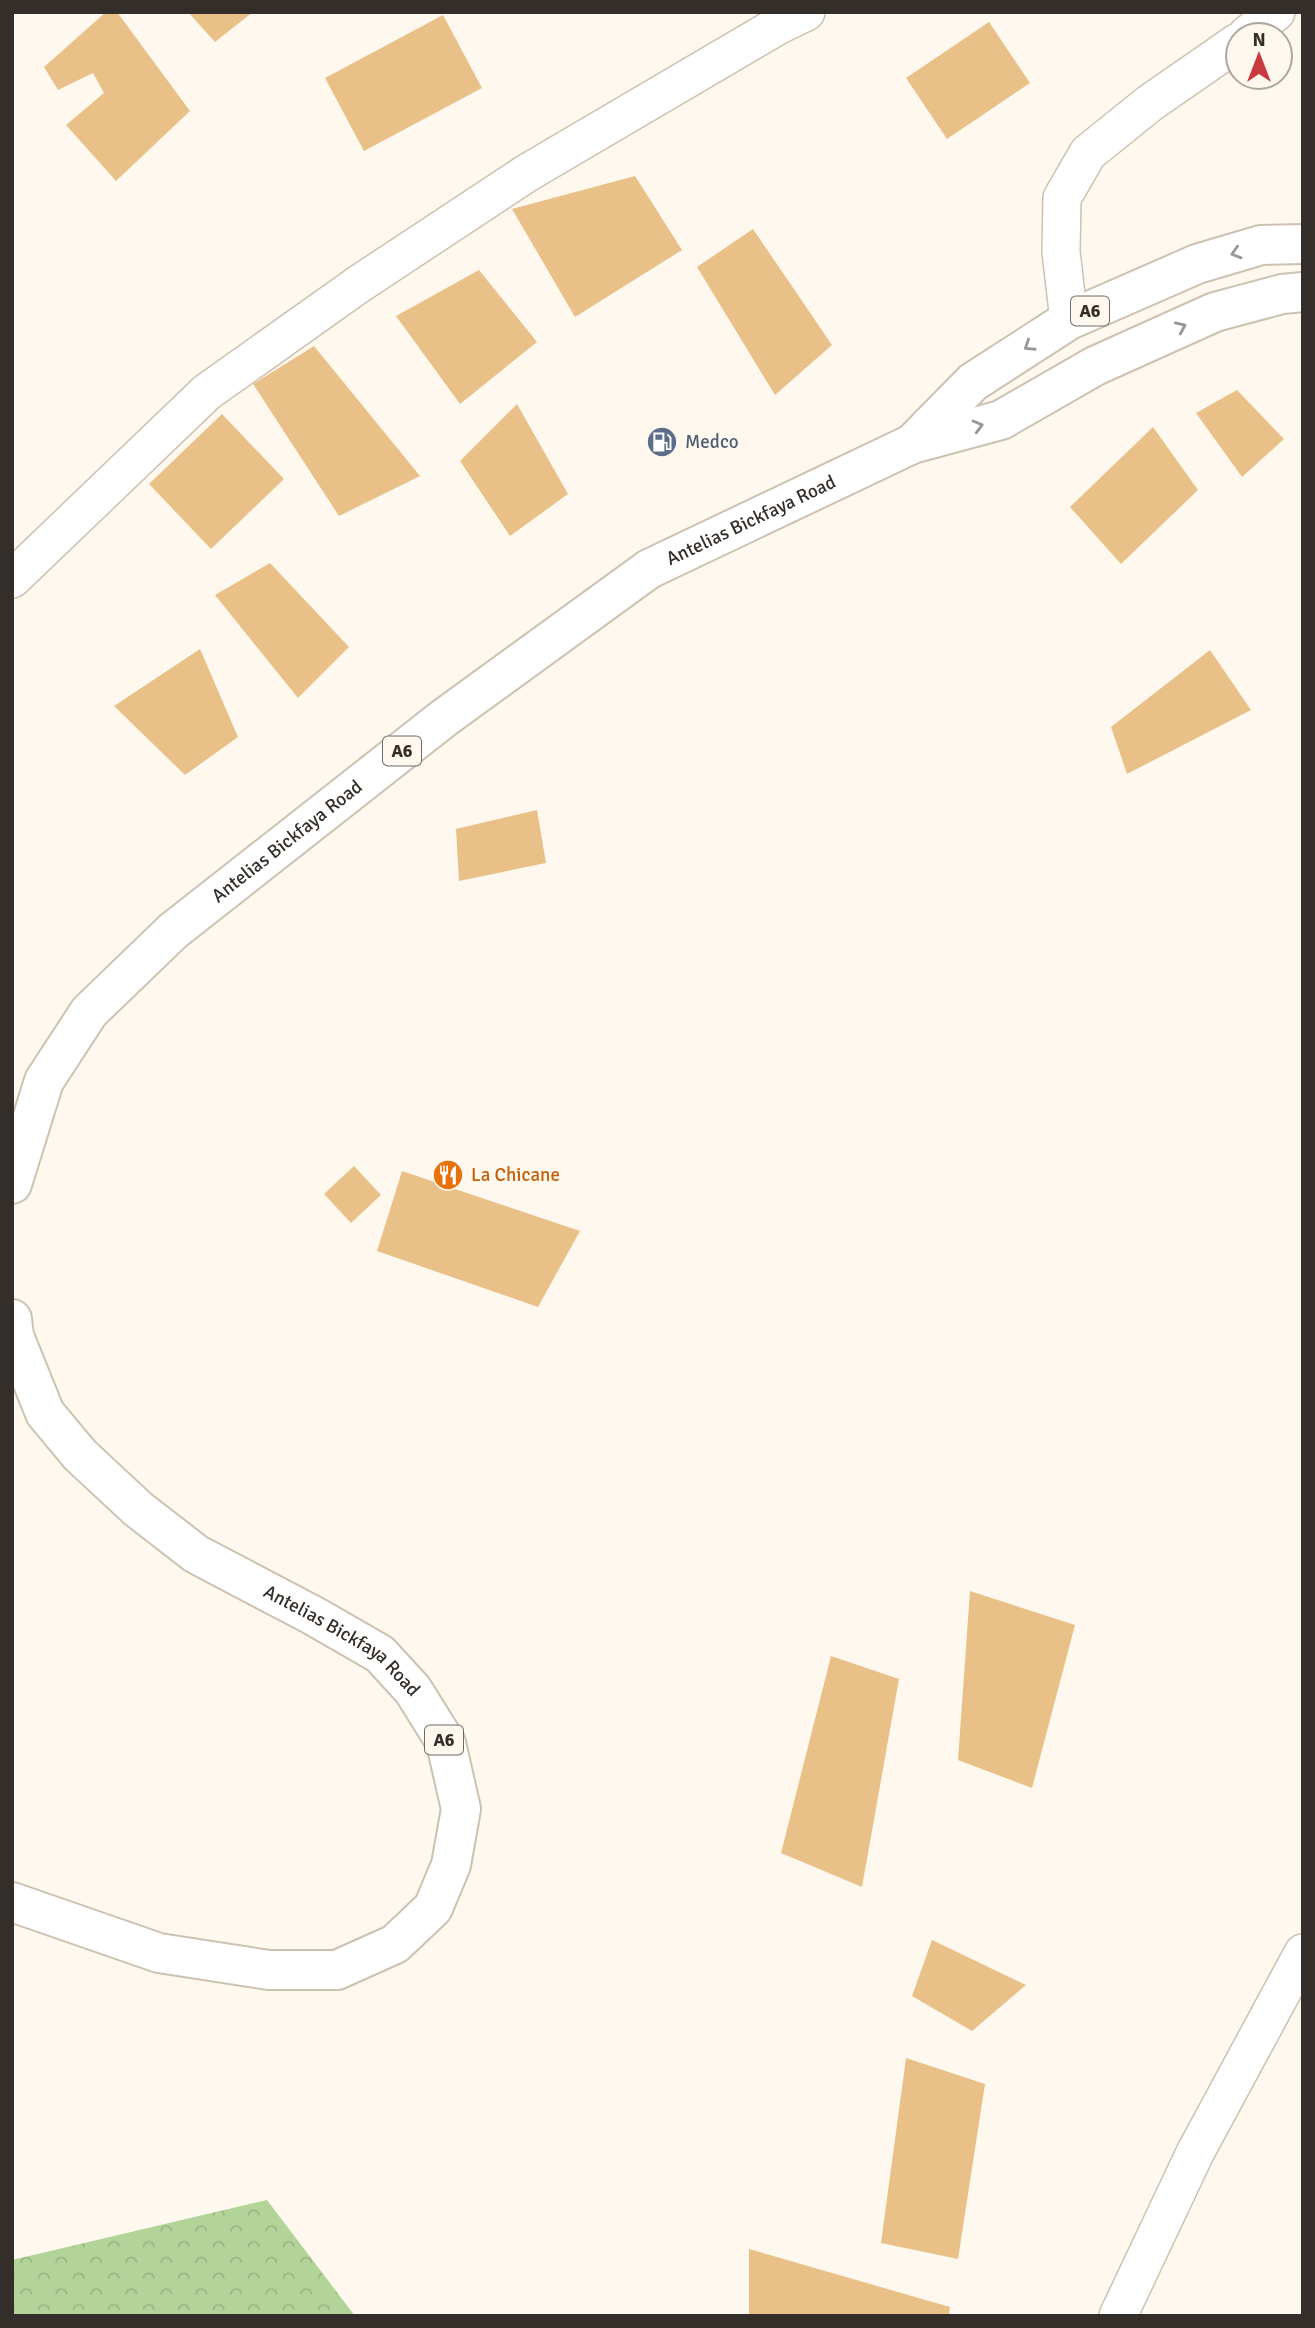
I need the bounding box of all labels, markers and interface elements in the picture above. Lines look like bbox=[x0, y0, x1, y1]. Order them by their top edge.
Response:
north arrow bbox=[1224, 21, 1294, 91]
text: N bbox=[1252, 28, 1266, 52]
one-way arrow bbox=[1230, 244, 1242, 259]
road number: A6 bbox=[1071, 296, 1109, 326]
one-way arrow bbox=[1174, 321, 1187, 335]
one-way arrow bbox=[1024, 338, 1037, 350]
one-way arrow bbox=[971, 420, 983, 434]
fuel station icon: Medco bbox=[645, 425, 679, 459]
place label: Medco bbox=[685, 430, 739, 454]
street label: Antelias Bickfaya Road bbox=[662, 470, 840, 571]
road number: A6 bbox=[383, 736, 421, 766]
street label: Antelias Bickfaya Road bbox=[207, 775, 367, 908]
restaurant icon: La Chicane bbox=[431, 1158, 465, 1192]
place label: La Chicane bbox=[471, 1163, 560, 1187]
street label: Antelias Bickfaya Road bbox=[260, 1580, 425, 1702]
road number: A6 bbox=[425, 1726, 463, 1755]

